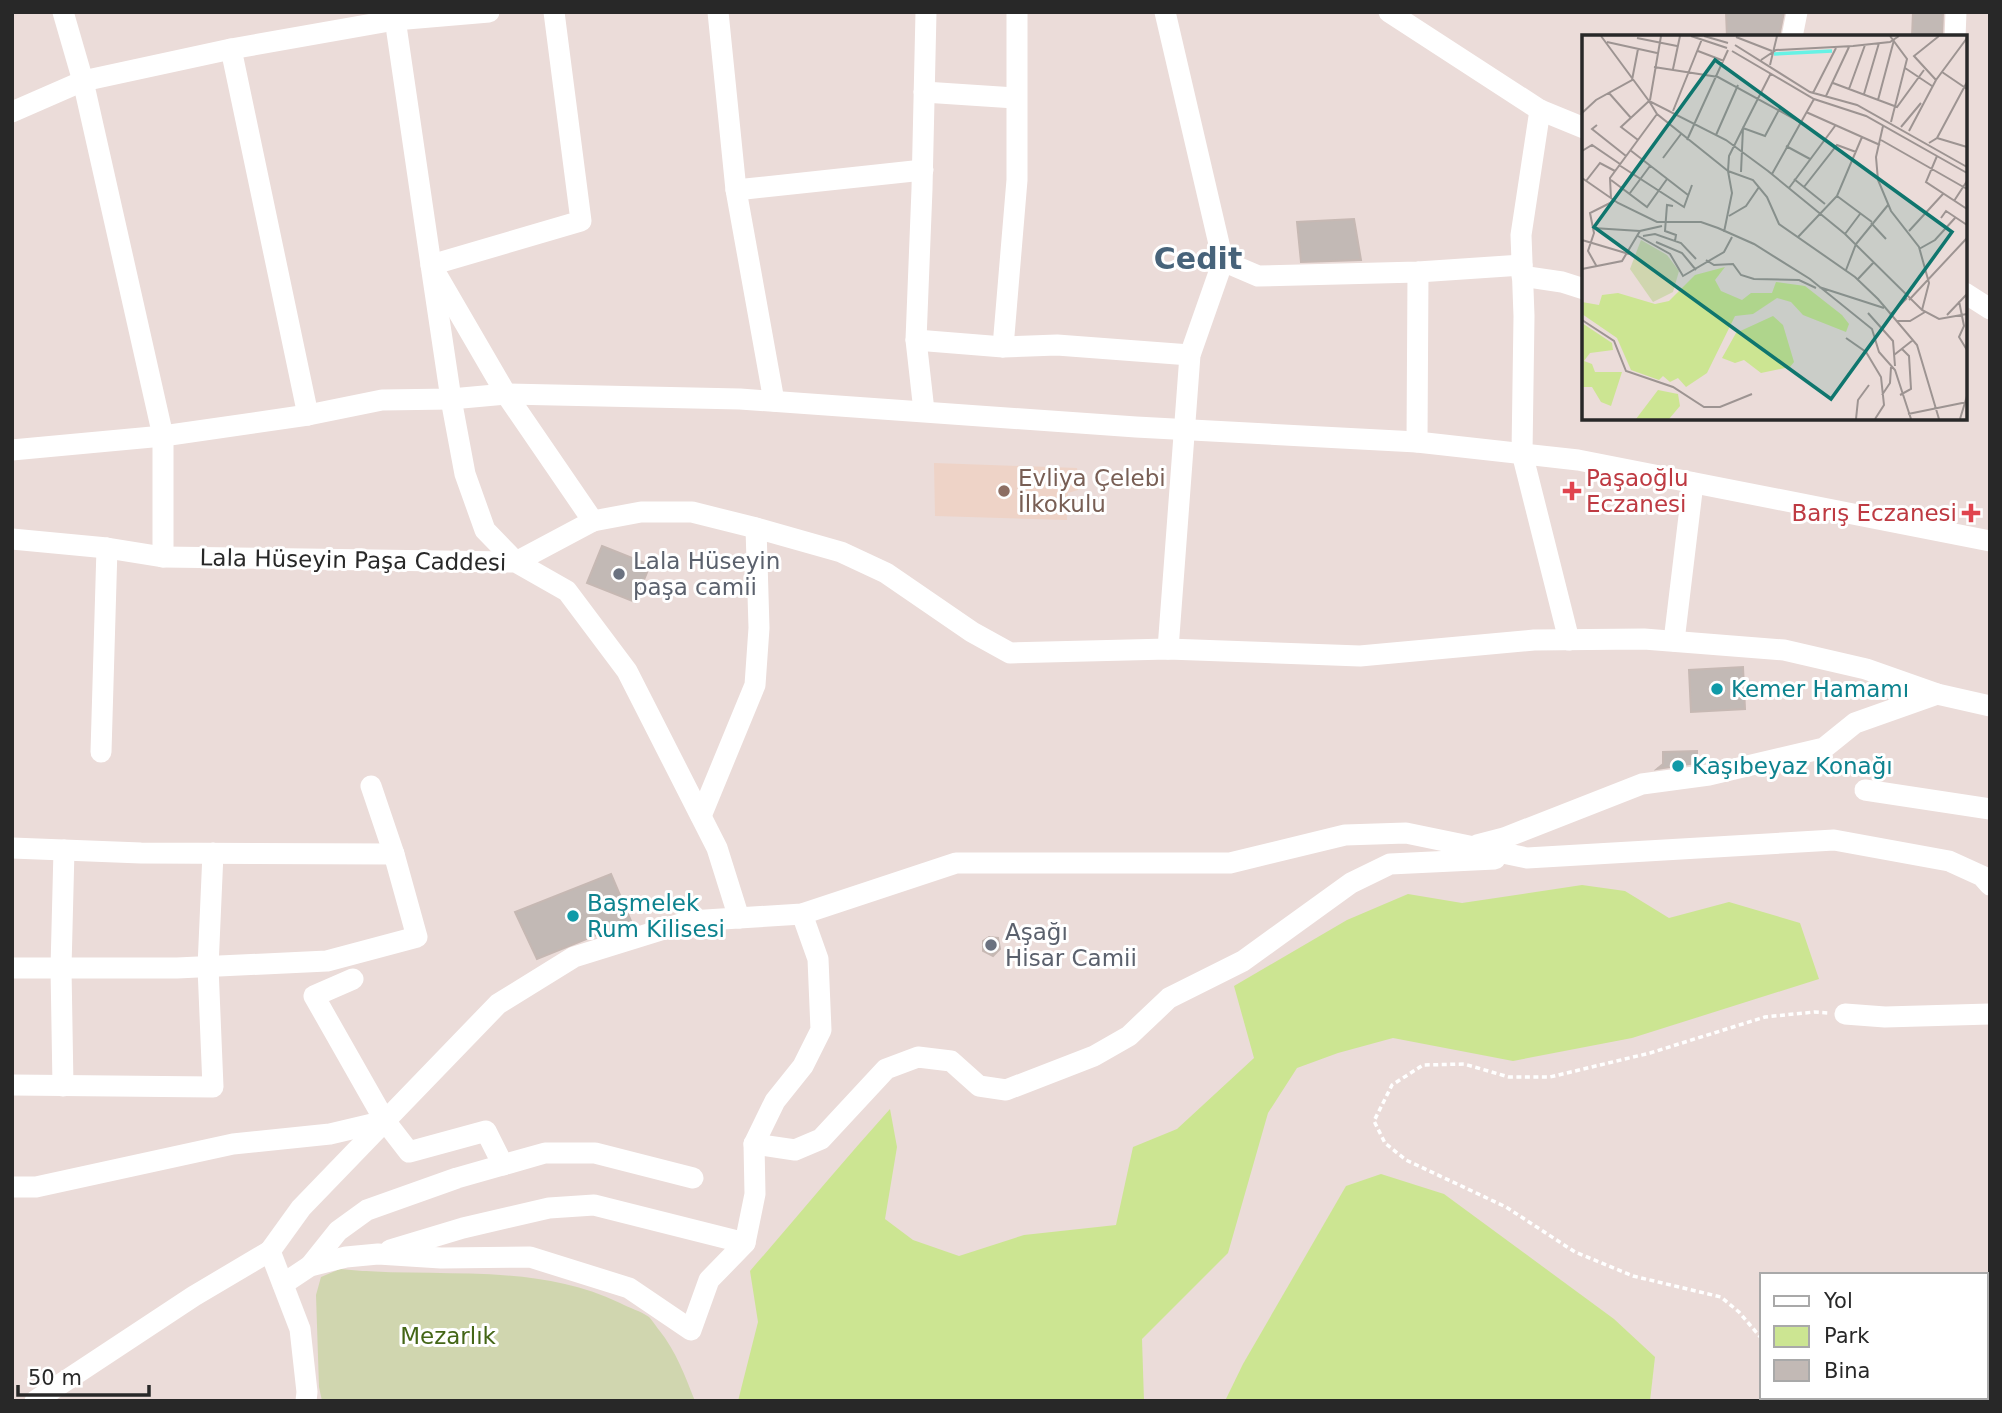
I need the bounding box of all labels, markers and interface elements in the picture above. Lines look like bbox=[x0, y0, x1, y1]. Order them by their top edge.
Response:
inset map bbox=[1582, 35, 1967, 420]
district label: Cedit bbox=[1154, 241, 1242, 276]
place label: Evliya Çelebi İlkokulu bbox=[1018, 465, 1166, 517]
place label: Paşaoğlu Eczanesi bbox=[1586, 465, 1689, 517]
marker: Evliya Çelebi İlkokulu bbox=[996, 483, 1012, 499]
marker: Paşaoğlu Eczanesi bbox=[1564, 483, 1580, 499]
place label: Barış Eczanesi bbox=[1792, 500, 1957, 526]
marker: Barış Eczanesi bbox=[1963, 505, 1979, 521]
street label: Lala Hüseyin Paşa Caddesi bbox=[199, 544, 507, 576]
place label: Lala Hüseyin paşa camii bbox=[633, 548, 780, 600]
marker: Lala Hüseyin paşa camii bbox=[611, 566, 627, 582]
place label: Kemer Hamamı bbox=[1731, 676, 1909, 702]
marker: Kemer Hamamı bbox=[1709, 681, 1725, 697]
place label: Kaşıbeyaz Konağı bbox=[1692, 753, 1893, 779]
marker: Kaşıbeyaz Konağı bbox=[1670, 758, 1686, 774]
place label: Başmelek Rum Kilisesi bbox=[587, 890, 725, 942]
marker: Başmelek Rum Kilisesi bbox=[565, 908, 581, 924]
place label: Aşağı Hisar Camii bbox=[1005, 919, 1137, 971]
marker: Aşağı Hisar Camii bbox=[983, 937, 999, 953]
legend bbox=[1760, 1273, 1988, 1399]
text: Yol bbox=[1823, 1289, 1853, 1313]
park label: Mezarlık bbox=[400, 1323, 497, 1349]
text: Park bbox=[1824, 1324, 1870, 1348]
scale bar bbox=[18, 1354, 149, 1398]
text: Bina bbox=[1824, 1359, 1870, 1383]
text: 50 m bbox=[28, 1366, 82, 1390]

